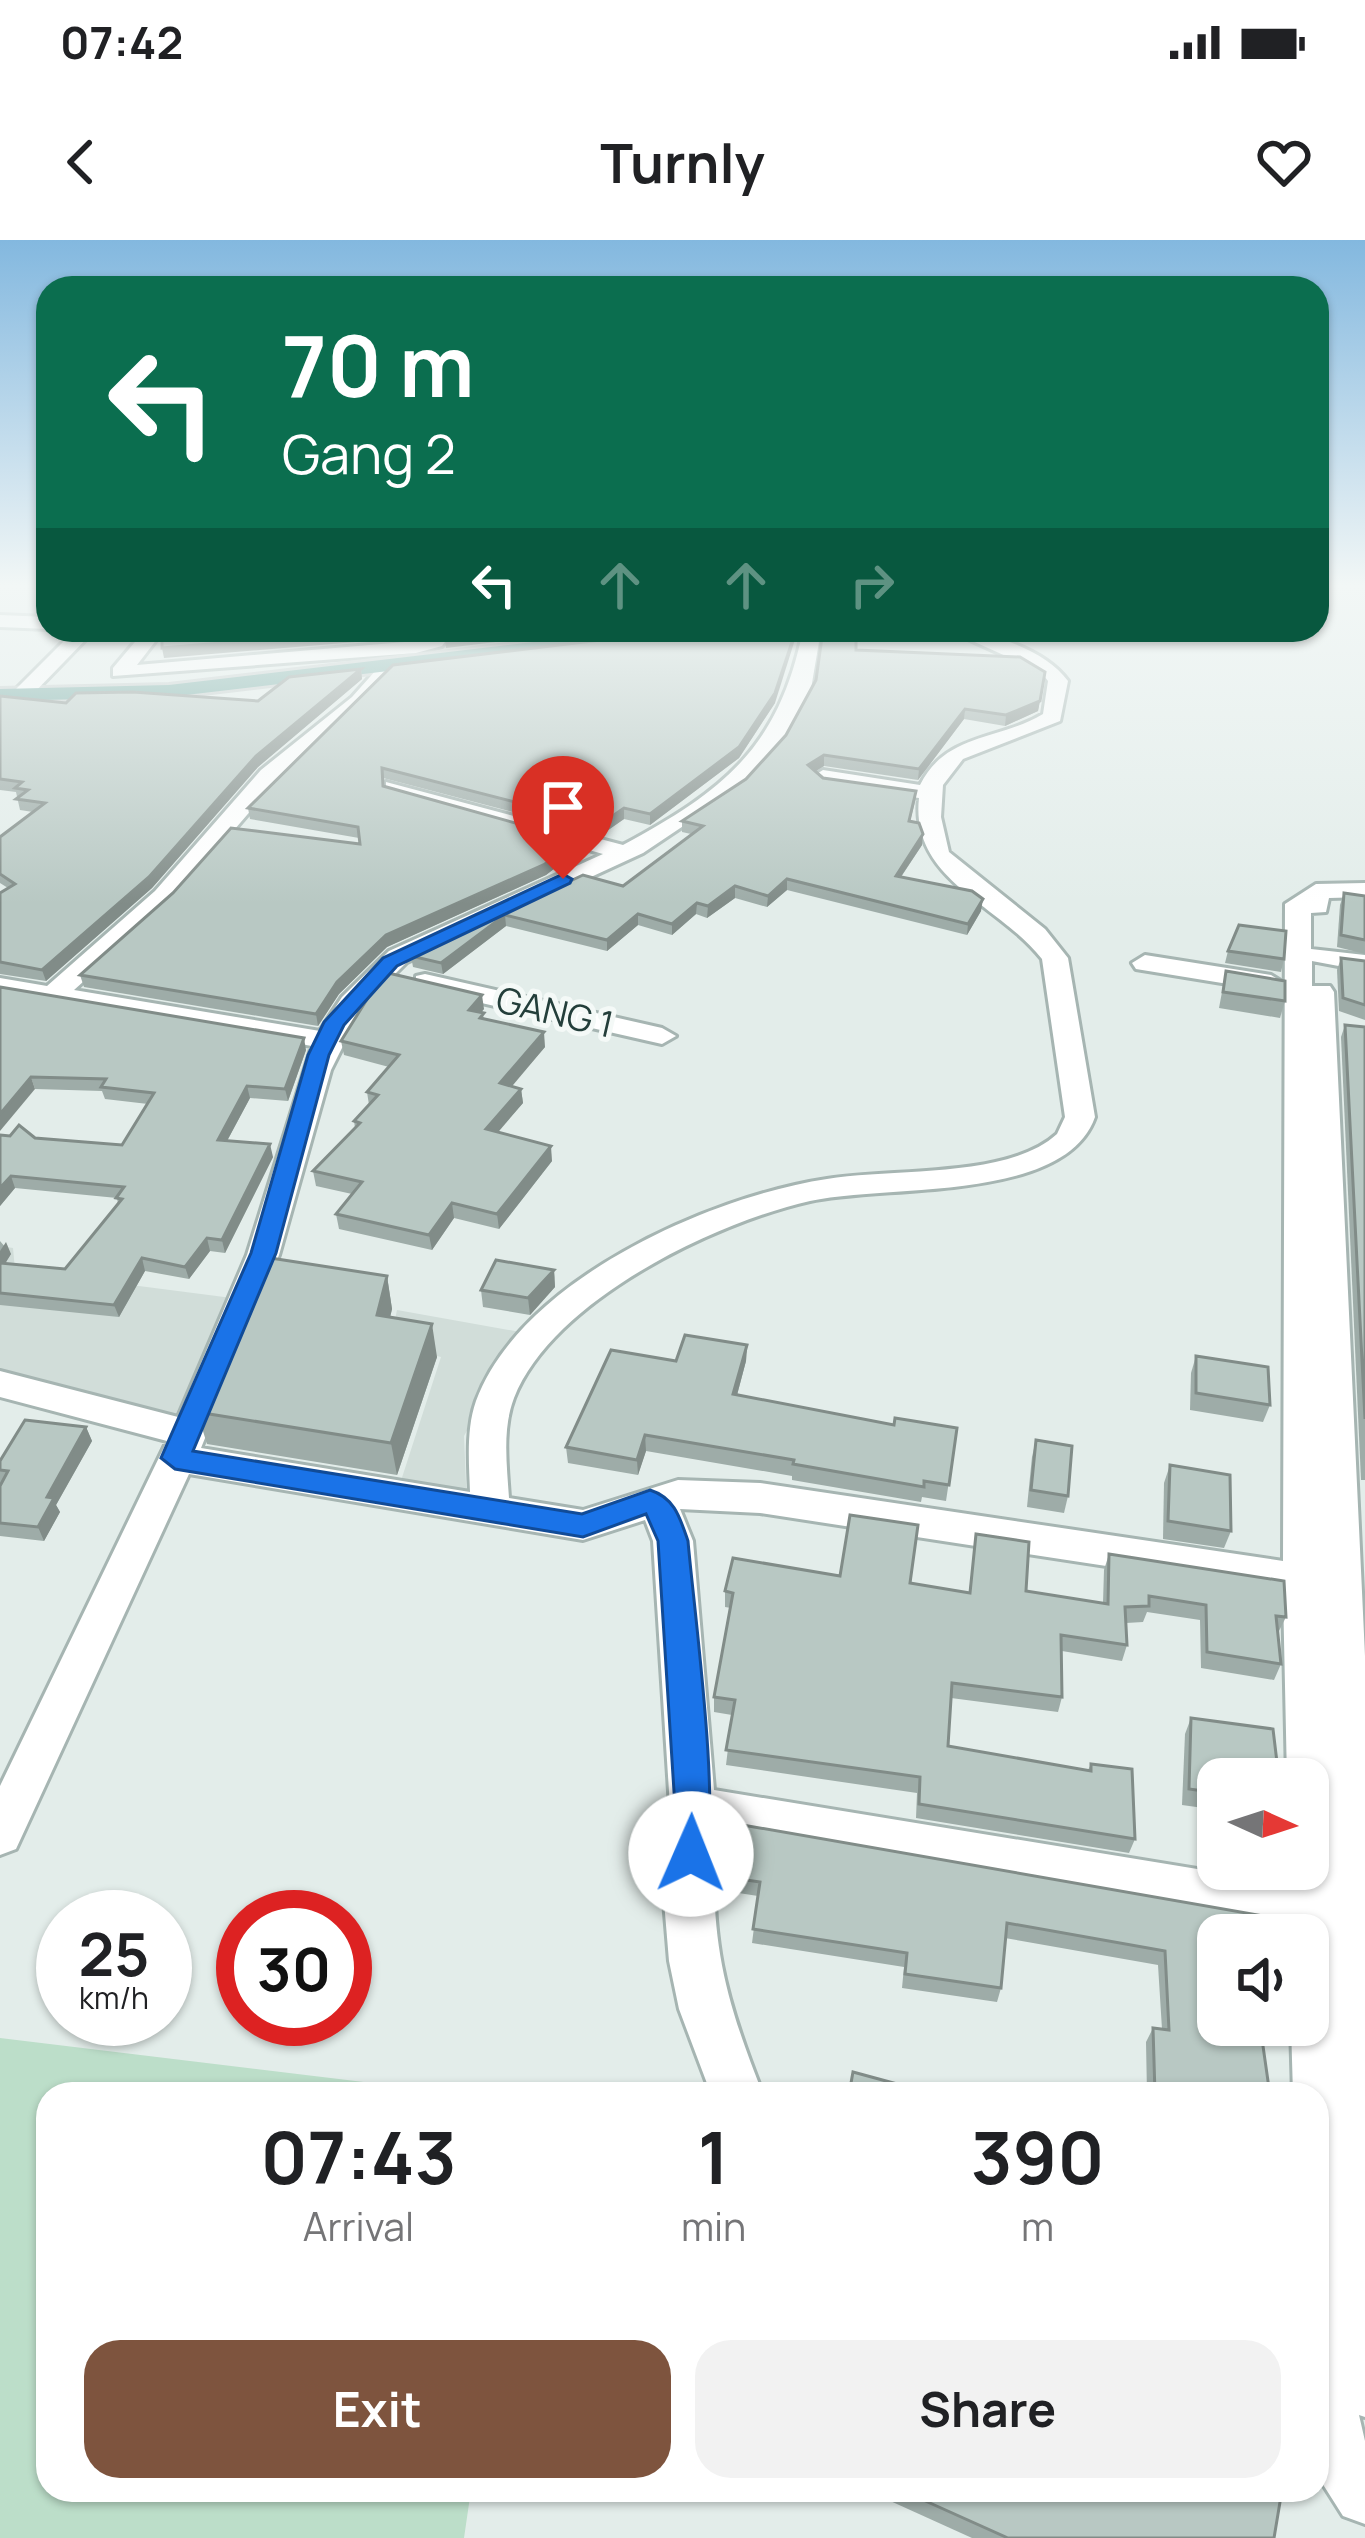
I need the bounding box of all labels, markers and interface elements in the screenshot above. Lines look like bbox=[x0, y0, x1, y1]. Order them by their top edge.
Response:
text: 07:42 bbox=[60, 11, 183, 73]
text: Turnly bbox=[600, 125, 765, 199]
icon: back bbox=[48, 129, 114, 195]
icon: heart bbox=[1251, 129, 1317, 195]
text: 70 m bbox=[282, 307, 474, 422]
icon: left bbox=[84, 324, 240, 480]
text: Gang 2 bbox=[282, 416, 456, 490]
icon: left bbox=[461, 552, 527, 618]
icon: ahead bbox=[587, 552, 653, 618]
icon: ahead bbox=[713, 552, 779, 618]
icon: right bbox=[839, 552, 905, 618]
pin bbox=[512, 756, 614, 879]
icon: arrive bbox=[530, 774, 596, 840]
street label: GANG 1 bbox=[492, 974, 618, 1049]
north arrow bbox=[1197, 1758, 1329, 1890]
map controls bbox=[1197, 1758, 1329, 2046]
position arrow bbox=[628, 1791, 754, 1917]
speed limit sign: 30 bbox=[216, 1890, 372, 2046]
text: 25 bbox=[79, 1912, 149, 1994]
button: sound bbox=[1197, 1914, 1329, 2046]
text: km/h bbox=[79, 1977, 149, 2018]
text: 07:43 bbox=[260, 2107, 457, 2206]
text: 1 bbox=[698, 2107, 729, 2206]
text: 390 bbox=[971, 2107, 1105, 2206]
text: Arrival bbox=[303, 2199, 414, 2253]
text: min bbox=[681, 2199, 746, 2253]
text: m bbox=[1021, 2199, 1054, 2253]
button: Exit bbox=[84, 2340, 671, 2478]
button: Share bbox=[695, 2340, 1281, 2478]

